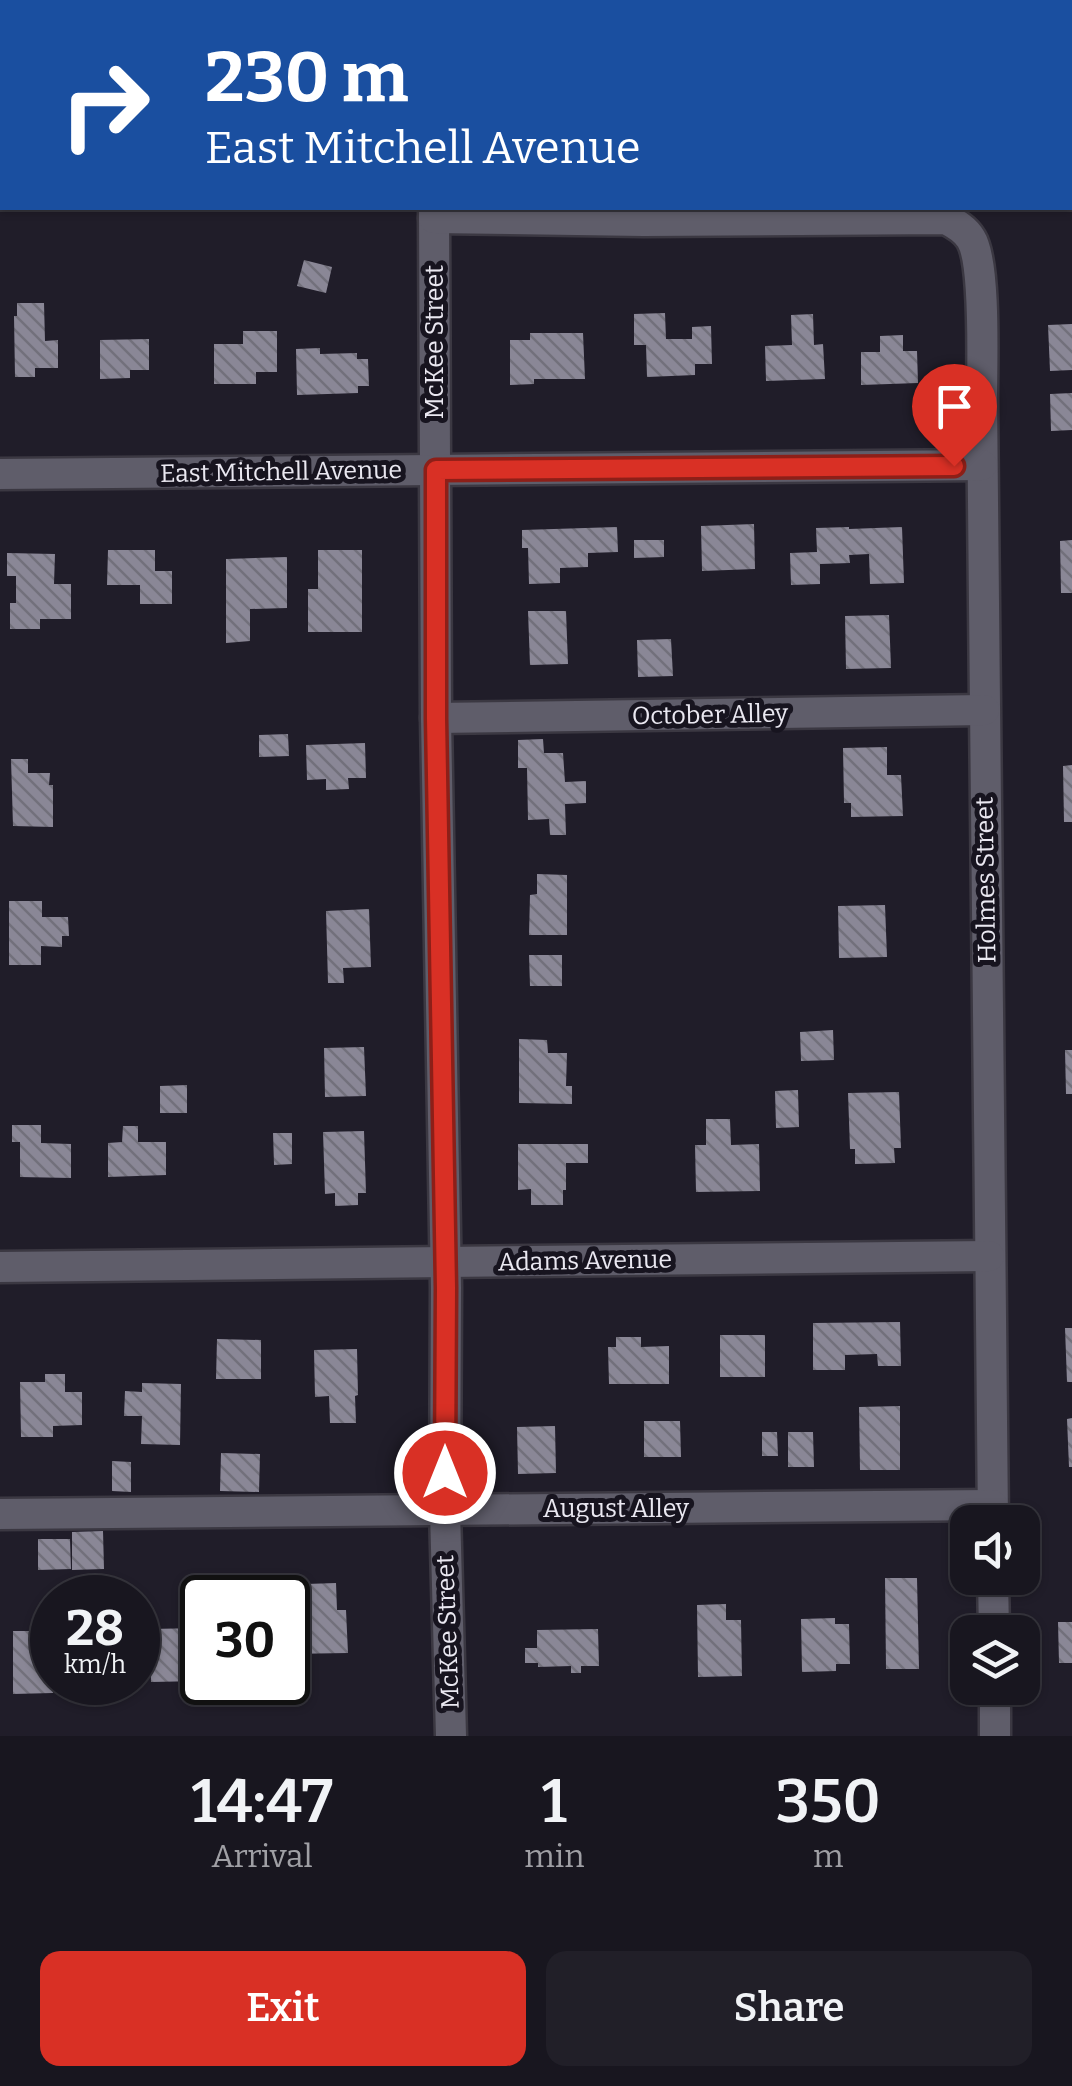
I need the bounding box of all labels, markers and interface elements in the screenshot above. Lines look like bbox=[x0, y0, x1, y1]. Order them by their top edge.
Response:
text: 230 m bbox=[205, 36, 409, 120]
icon: right bbox=[40, 40, 170, 170]
text: East Mitchell Avenue bbox=[205, 121, 641, 175]
street label: McKee Street bbox=[420, 265, 450, 419]
pin bbox=[912, 364, 997, 467]
icon: arrive bbox=[927, 379, 982, 434]
street label: East Mitchell Avenue bbox=[160, 455, 402, 489]
street label: October Alley bbox=[632, 699, 789, 731]
street label: Holmes Street bbox=[970, 797, 1002, 963]
street label: Adams Avenue bbox=[498, 1244, 672, 1278]
position arrow bbox=[393, 1421, 497, 1525]
street label: August Alley bbox=[543, 1494, 690, 1524]
map controls bbox=[950, 1505, 1040, 1705]
button: sound bbox=[950, 1505, 1040, 1595]
street label: McKee Street bbox=[430, 1554, 466, 1710]
speed limit sign: 30 bbox=[180, 1575, 310, 1705]
text: 28 bbox=[66, 1598, 124, 1658]
button: layers bbox=[950, 1615, 1040, 1705]
text: km/h bbox=[64, 1650, 126, 1680]
text: 14:47 bbox=[191, 1766, 333, 1838]
text: 1 bbox=[542, 1766, 567, 1838]
text: 350 bbox=[776, 1766, 881, 1838]
text: Arrival bbox=[211, 1837, 313, 1875]
text: min bbox=[524, 1837, 584, 1875]
text: m bbox=[813, 1837, 843, 1875]
button: Exit bbox=[40, 1951, 526, 2066]
button: Share bbox=[546, 1951, 1032, 2066]

